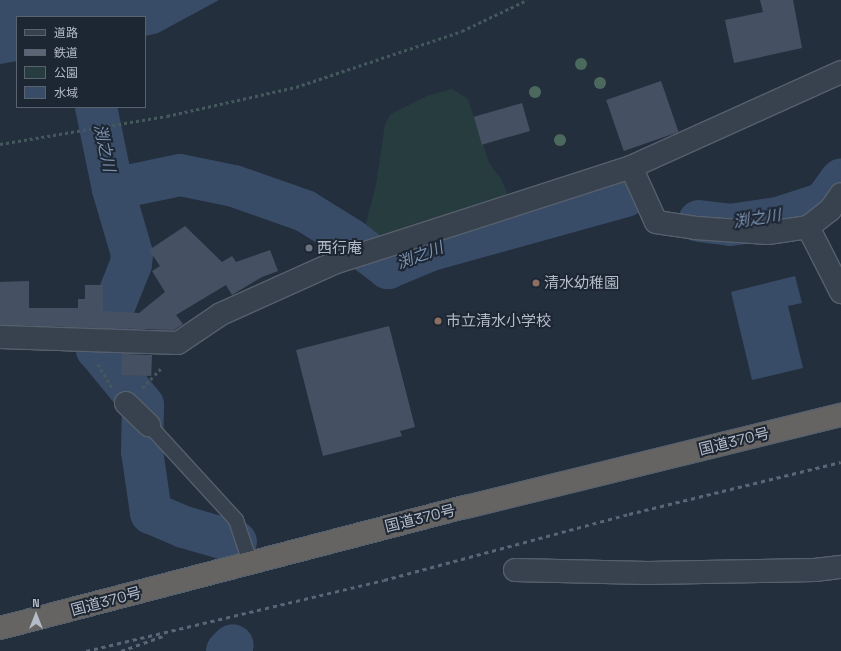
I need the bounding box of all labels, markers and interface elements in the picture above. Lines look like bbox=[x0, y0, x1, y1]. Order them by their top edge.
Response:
legend bbox=[16, 16, 146, 108]
text: 道路 bbox=[54, 25, 78, 41]
text: 鉄道 bbox=[54, 45, 78, 61]
text: 公園 bbox=[54, 65, 78, 81]
text: 水域 bbox=[54, 85, 78, 101]
water label: 渕之川 bbox=[90, 123, 118, 173]
water label: 渕之川 bbox=[732, 206, 782, 232]
water label: 渕之川 bbox=[394, 238, 446, 274]
place label: 西行庵 bbox=[317, 239, 362, 257]
marker: 西行庵 bbox=[304, 243, 314, 253]
place label: 清水幼稚園 bbox=[544, 274, 619, 292]
marker: 清水幼稚園 bbox=[531, 278, 541, 288]
place label: 市立清水小学校 bbox=[446, 312, 551, 330]
marker: 市立清水小学校 bbox=[433, 316, 443, 326]
street label: 国道370号 bbox=[697, 424, 771, 458]
street label: 国道370号 bbox=[383, 501, 457, 535]
street label: 国道370号 bbox=[69, 583, 143, 619]
north arrow bbox=[16, 595, 56, 635]
text: N bbox=[32, 596, 40, 610]

